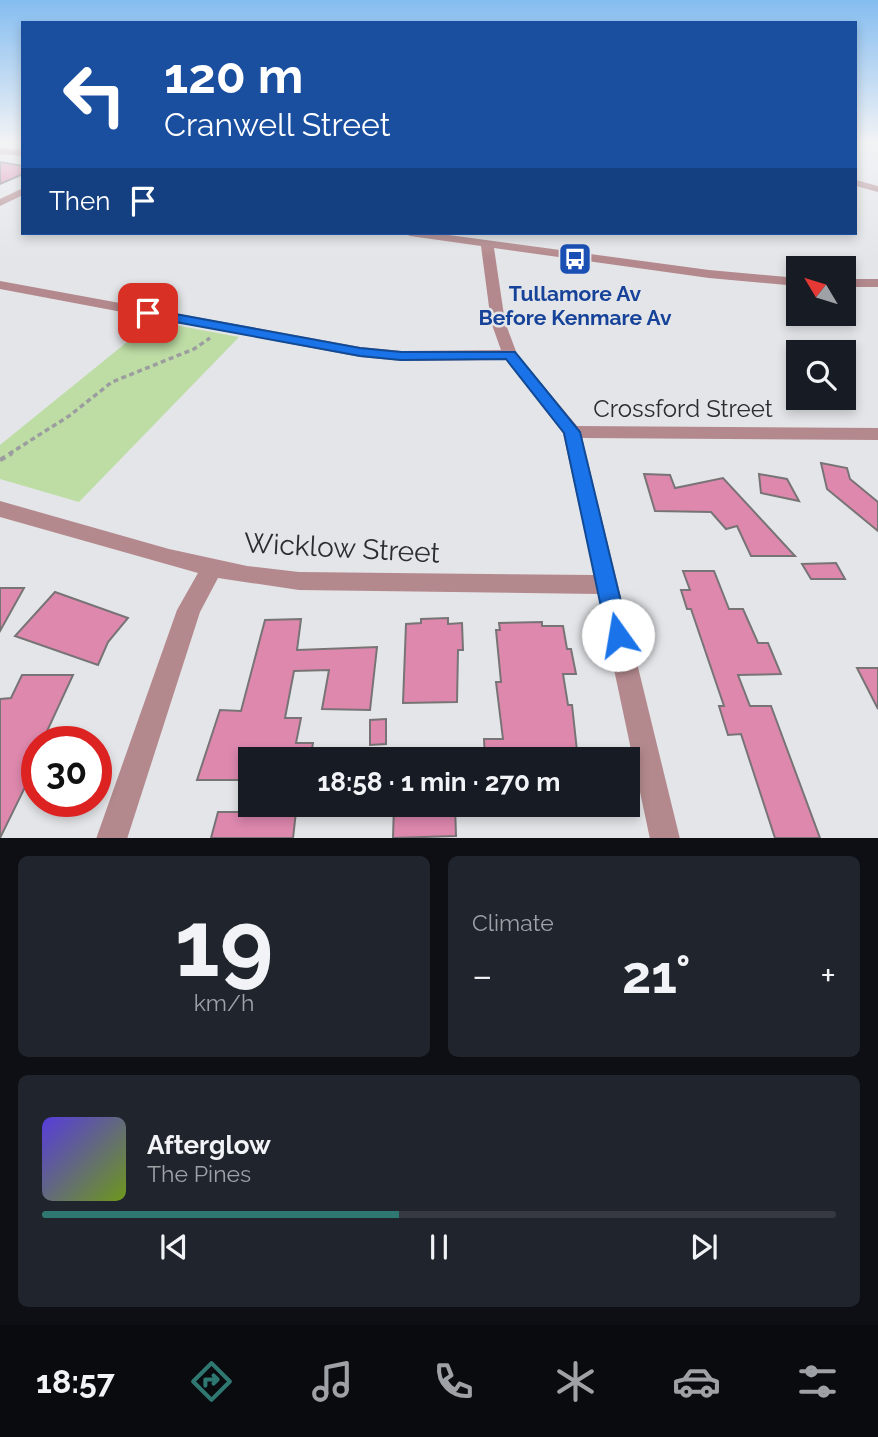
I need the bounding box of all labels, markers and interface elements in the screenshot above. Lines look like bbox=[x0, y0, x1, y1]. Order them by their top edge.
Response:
text: 120 m bbox=[164, 47, 303, 104]
icon: left bbox=[49, 49, 140, 140]
text: Cranwell Street bbox=[164, 106, 390, 143]
icon: arrive bbox=[124, 182, 162, 220]
text: Then bbox=[49, 186, 110, 216]
bus stop icon: Tullamore Av Before Kenmare Av bbox=[556, 240, 594, 278]
north arrow bbox=[786, 256, 856, 326]
map controls bbox=[786, 256, 856, 410]
place label: Tullamore Av Before Kenmare Av bbox=[479, 281, 672, 330]
pin bbox=[118, 283, 178, 343]
icon: arrive bbox=[129, 294, 167, 332]
button: search bbox=[786, 340, 856, 410]
street label: Crossford Street bbox=[593, 394, 773, 423]
street label: Wicklow Street bbox=[243, 526, 441, 570]
position arrow bbox=[581, 598, 655, 672]
speed limit sign: 30 bbox=[21, 726, 112, 817]
text: 18:58 · 1 min · 270 m bbox=[317, 767, 561, 797]
text: 19 bbox=[175, 890, 273, 997]
text: Climate bbox=[472, 909, 554, 936]
text: 21° bbox=[622, 944, 691, 1005]
text: − bbox=[472, 953, 492, 998]
text: + bbox=[820, 953, 836, 998]
text: km/h bbox=[194, 989, 254, 1016]
text: Afterglow bbox=[147, 1130, 271, 1160]
text: The Pines bbox=[147, 1160, 251, 1187]
icon: previous bbox=[155, 1228, 193, 1266]
icon: pause bbox=[420, 1228, 458, 1266]
icon: next bbox=[685, 1228, 723, 1266]
icon: directions bbox=[187, 1357, 236, 1406]
icon: music bbox=[308, 1357, 357, 1406]
icon: phone bbox=[429, 1357, 478, 1406]
icon: climate bbox=[551, 1357, 600, 1406]
icon: car bbox=[672, 1357, 721, 1406]
icon: filters bbox=[793, 1357, 842, 1406]
text: 18:57 bbox=[36, 1363, 115, 1400]

